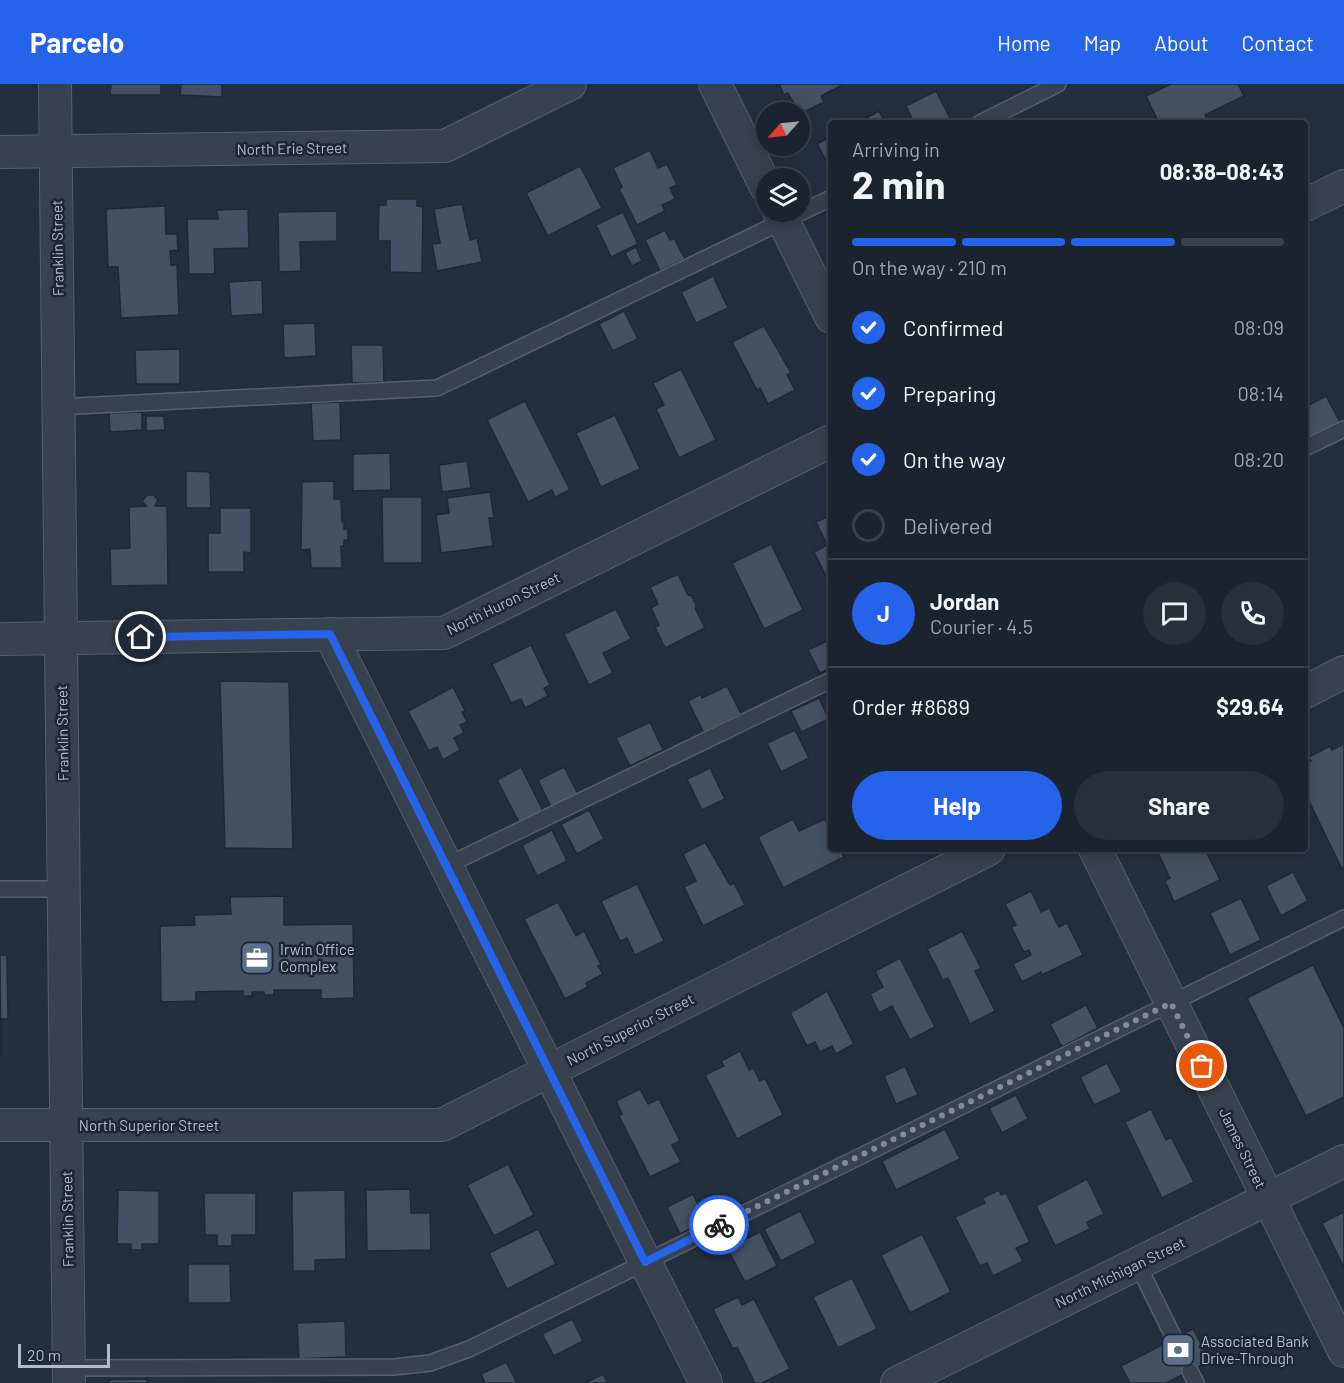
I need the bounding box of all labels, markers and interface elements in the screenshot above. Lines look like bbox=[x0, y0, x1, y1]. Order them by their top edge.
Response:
text: Parcelo bbox=[30, 25, 124, 59]
text: Home bbox=[997, 30, 1051, 55]
text: Map bbox=[1084, 30, 1121, 55]
text: About bbox=[1154, 30, 1209, 55]
text: Contact bbox=[1242, 30, 1314, 55]
north arrow bbox=[756, 102, 810, 156]
map controls bbox=[756, 102, 810, 222]
text: Arriving in bbox=[852, 137, 940, 161]
street label: North Erie Street bbox=[236, 138, 348, 158]
text: 08:38–08:43 bbox=[1160, 158, 1284, 184]
text: 2 min bbox=[852, 160, 945, 207]
button: layers bbox=[756, 168, 810, 222]
street label: Franklin Street bbox=[47, 200, 67, 296]
text: On the way · 210 m bbox=[852, 255, 1007, 279]
icon: check bbox=[852, 311, 885, 344]
text: Confirmed bbox=[903, 314, 1003, 340]
text: 08:09 bbox=[1234, 315, 1284, 339]
icon: check bbox=[852, 377, 885, 410]
text: Preparing bbox=[903, 380, 996, 406]
text: 08:14 bbox=[1237, 381, 1284, 405]
icon: check bbox=[852, 443, 885, 476]
text: On the way bbox=[903, 446, 1006, 472]
text: 08:20 bbox=[1233, 447, 1284, 471]
text: Delivered bbox=[903, 512, 992, 538]
street label: North Huron Street bbox=[443, 568, 563, 638]
button: chat bbox=[1143, 582, 1206, 645]
button: phone bbox=[1221, 582, 1284, 645]
text: Jordan bbox=[930, 588, 999, 614]
text: J bbox=[877, 600, 890, 626]
pin bbox=[115, 611, 166, 662]
text: Courier · 4.5 bbox=[930, 614, 1033, 638]
icon: home bbox=[124, 620, 157, 653]
street label: Franklin Street bbox=[52, 685, 72, 781]
text: Order #8689 bbox=[852, 693, 970, 719]
text: $29.64 bbox=[1216, 693, 1284, 719]
button: Help bbox=[852, 771, 1062, 840]
button: Share bbox=[1074, 771, 1284, 840]
office icon: Irwin Office Complex bbox=[239, 940, 275, 976]
place label: Irwin Office Complex bbox=[280, 940, 355, 975]
street label: North Superior Street bbox=[563, 989, 697, 1069]
pin bbox=[1176, 1040, 1227, 1091]
icon: bag bbox=[1185, 1049, 1218, 1082]
street label: James Street bbox=[1216, 1105, 1270, 1191]
street label: North Superior Street bbox=[79, 1116, 219, 1134]
street label: Franklin Street bbox=[57, 1171, 77, 1267]
courier bbox=[689, 1195, 749, 1255]
icon: bike bbox=[703, 1209, 736, 1242]
street label: North Michigan Street bbox=[1052, 1233, 1188, 1311]
bank icon: Associated Bank Drive-Through bbox=[1160, 1332, 1196, 1368]
place label: Associated Bank Drive-Through bbox=[1201, 1332, 1309, 1367]
scale bar bbox=[18, 1341, 110, 1368]
text: 20 m bbox=[27, 1345, 61, 1364]

